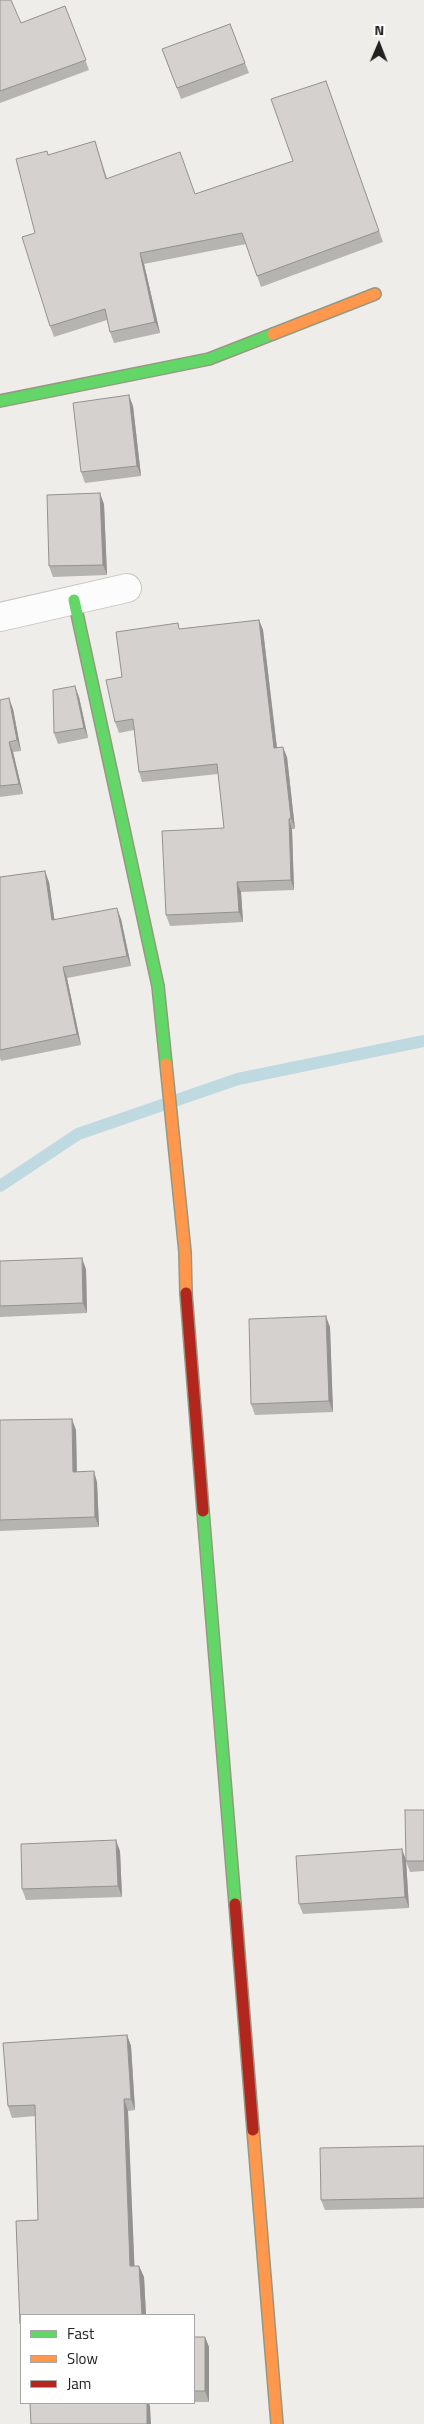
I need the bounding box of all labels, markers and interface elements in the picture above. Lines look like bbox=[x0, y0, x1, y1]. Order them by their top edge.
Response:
text: N bbox=[374, 19, 384, 40]
north arrow bbox=[354, 20, 404, 70]
legend bbox=[20, 2314, 195, 2404]
text: Fast bbox=[67, 2322, 94, 2345]
text: Slow bbox=[67, 2347, 98, 2370]
text: Jam bbox=[67, 2372, 91, 2395]

